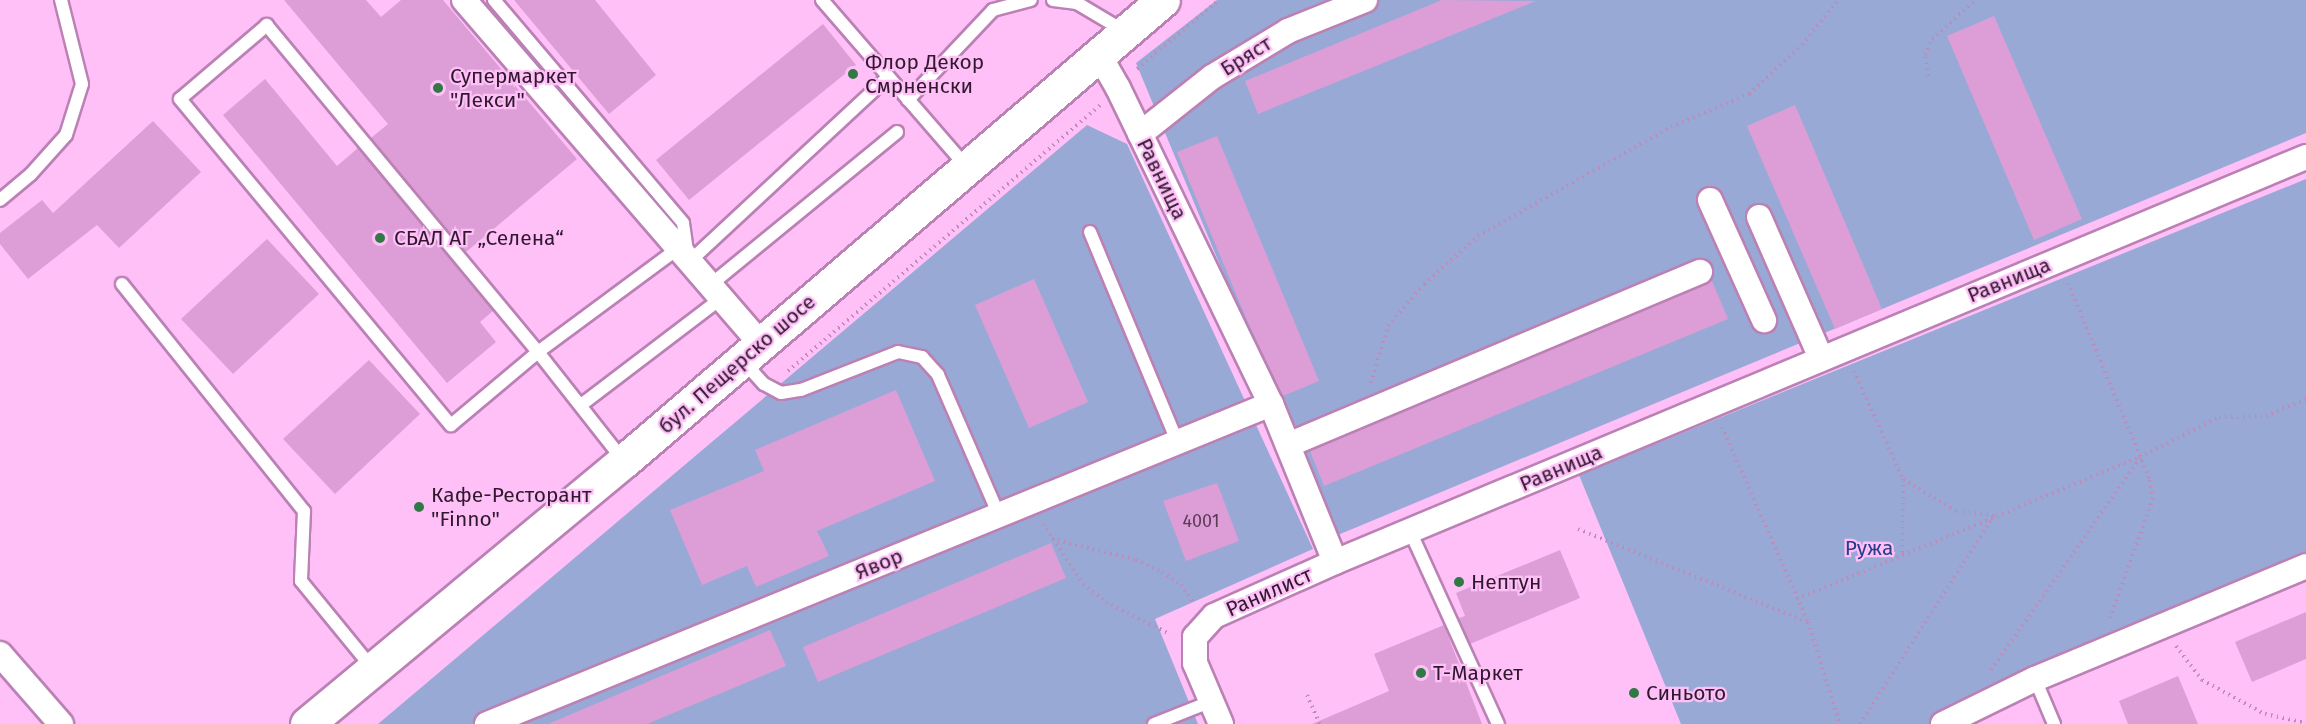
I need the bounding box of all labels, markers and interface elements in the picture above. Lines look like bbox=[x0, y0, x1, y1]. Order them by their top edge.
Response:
street label: Бряст bbox=[1216, 31, 1276, 81]
place label: Флор Декор Смрненски bbox=[865, 49, 984, 99]
place label: Супермаркет "Лекси" bbox=[450, 63, 576, 113]
marker: Флор Декор Смрненски bbox=[846, 67, 860, 81]
marker: Супермаркет "Лекси" bbox=[431, 81, 445, 95]
street label: Равнища bbox=[1131, 134, 1193, 224]
place label: СБАЛ АГ „Селена“ bbox=[394, 225, 564, 251]
marker: СБАЛ АГ „Селена“ bbox=[371, 229, 389, 247]
street label: Равнища bbox=[1964, 252, 2054, 308]
street label: бул. Пещерско шосе bbox=[653, 289, 821, 439]
street label: Равнища bbox=[1516, 439, 1606, 497]
place label: Кафе-Ресторант "Finno" bbox=[431, 482, 592, 532]
marker: Кафе-Ресторант "Finno" bbox=[412, 500, 426, 514]
house number: 4001 bbox=[1182, 510, 1220, 532]
park label: Ружа bbox=[1845, 535, 1893, 561]
street label: Явор bbox=[851, 543, 907, 585]
street label: Ранилист bbox=[1222, 562, 1316, 622]
place label: Нептун bbox=[1471, 569, 1541, 595]
marker: Нептун bbox=[1452, 575, 1466, 589]
place label: Т-Маркет bbox=[1433, 660, 1523, 686]
marker: Т-Маркет bbox=[1414, 666, 1428, 680]
place label: Синьото bbox=[1646, 680, 1726, 706]
marker: Синьото bbox=[1627, 686, 1641, 700]

